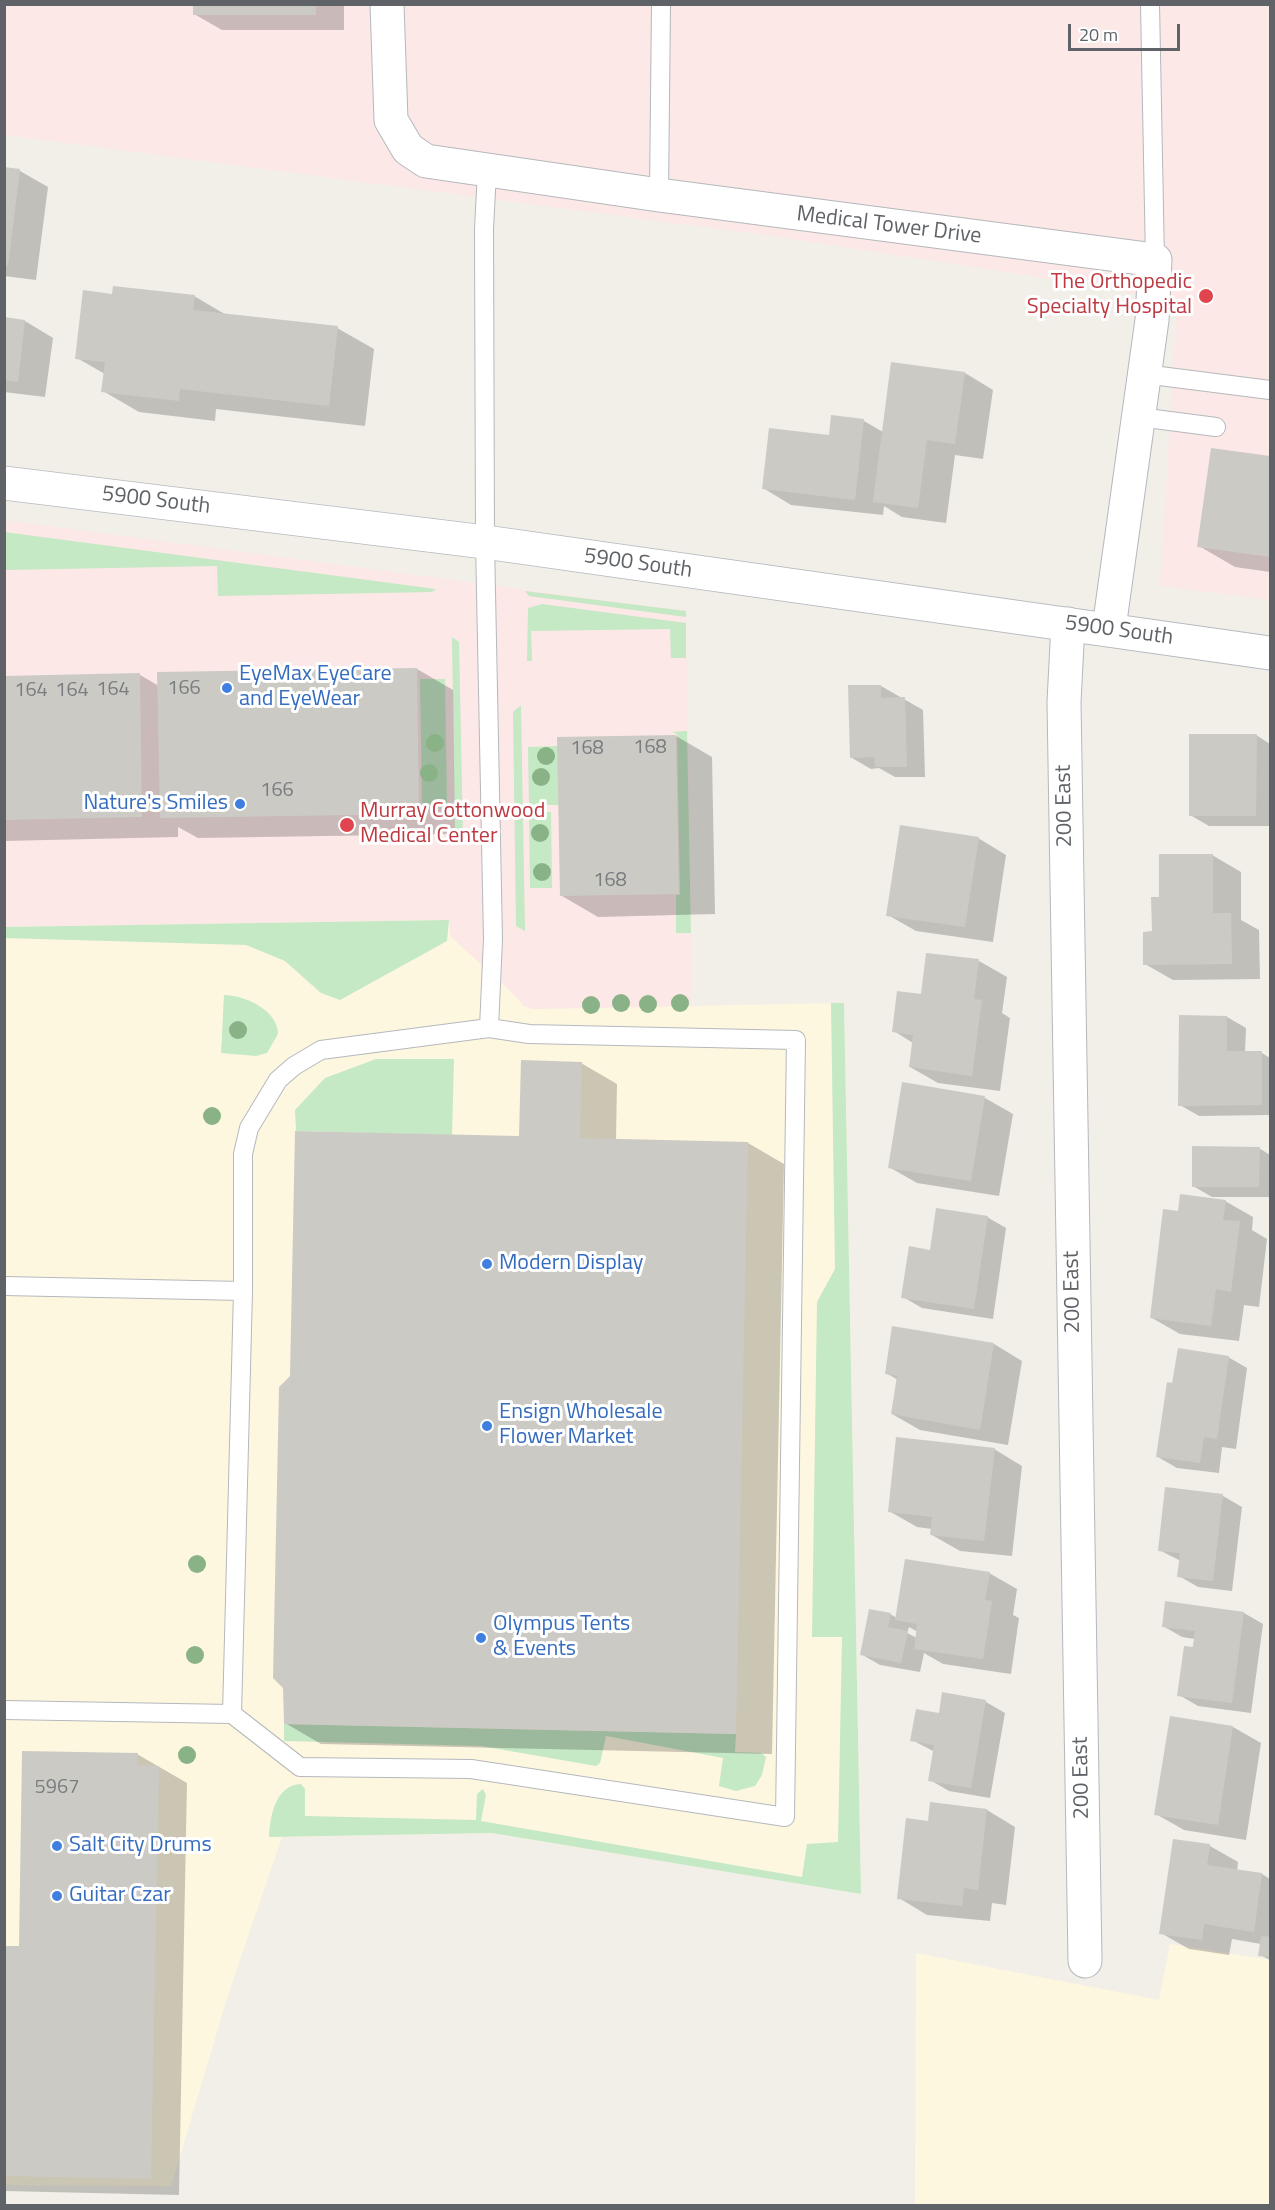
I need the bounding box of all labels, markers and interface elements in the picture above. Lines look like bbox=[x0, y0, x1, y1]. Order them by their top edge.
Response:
scale bar bbox=[1071, 12, 1184, 50]
text: 20 m bbox=[1079, 21, 1118, 48]
street label: Medical Tower Drive bbox=[795, 202, 983, 250]
place label: The Orthopedic Specialty Hospital bbox=[1027, 270, 1192, 322]
marker: The Orthopedic Specialty Hospital bbox=[1197, 287, 1215, 305]
street label: 5900 South bbox=[100, 481, 212, 521]
street label: 5900 South bbox=[582, 543, 694, 585]
street label: 5900 South bbox=[1063, 610, 1175, 652]
place label: EyeMax EyeCare and EyeWear bbox=[239, 662, 392, 714]
house number: 166 bbox=[167, 677, 201, 701]
house number: 164 bbox=[96, 678, 130, 702]
house number: 164 bbox=[14, 679, 48, 703]
house number: 164 bbox=[55, 679, 89, 703]
marker: EyeMax EyeCare and EyeWear bbox=[220, 681, 234, 695]
house number: 168 bbox=[633, 736, 667, 760]
house number: 168 bbox=[570, 737, 604, 761]
street label: 200 East bbox=[1051, 764, 1079, 848]
house number: 166 bbox=[260, 779, 294, 803]
place label: Nature's Smiles bbox=[83, 791, 228, 817]
marker: Nature's Smiles bbox=[233, 797, 247, 811]
place label: Murray Cottonwood Medical Center bbox=[360, 799, 545, 850]
marker: Murray Cottonwood Medical Center bbox=[338, 816, 356, 834]
house number: 168 bbox=[593, 869, 627, 893]
street label: 200 East bbox=[1059, 1250, 1087, 1334]
place label: Modern Display bbox=[499, 1251, 643, 1277]
marker: Modern Display bbox=[480, 1257, 494, 1271]
place label: Ensign Wholesale Flower Market bbox=[499, 1400, 663, 1452]
marker: Ensign Wholesale Flower Market bbox=[480, 1419, 494, 1433]
place label: Olympus Tents & Events bbox=[493, 1612, 630, 1664]
marker: Olympus Tents & Events bbox=[474, 1631, 488, 1645]
street label: 200 East bbox=[1068, 1736, 1096, 1820]
house number: 5967 bbox=[35, 1776, 79, 1800]
place label: Salt City Drums bbox=[69, 1833, 212, 1859]
marker: Salt City Drums bbox=[50, 1839, 64, 1853]
place label: Guitar Czar bbox=[69, 1883, 171, 1909]
marker: Guitar Czar bbox=[50, 1889, 64, 1903]

